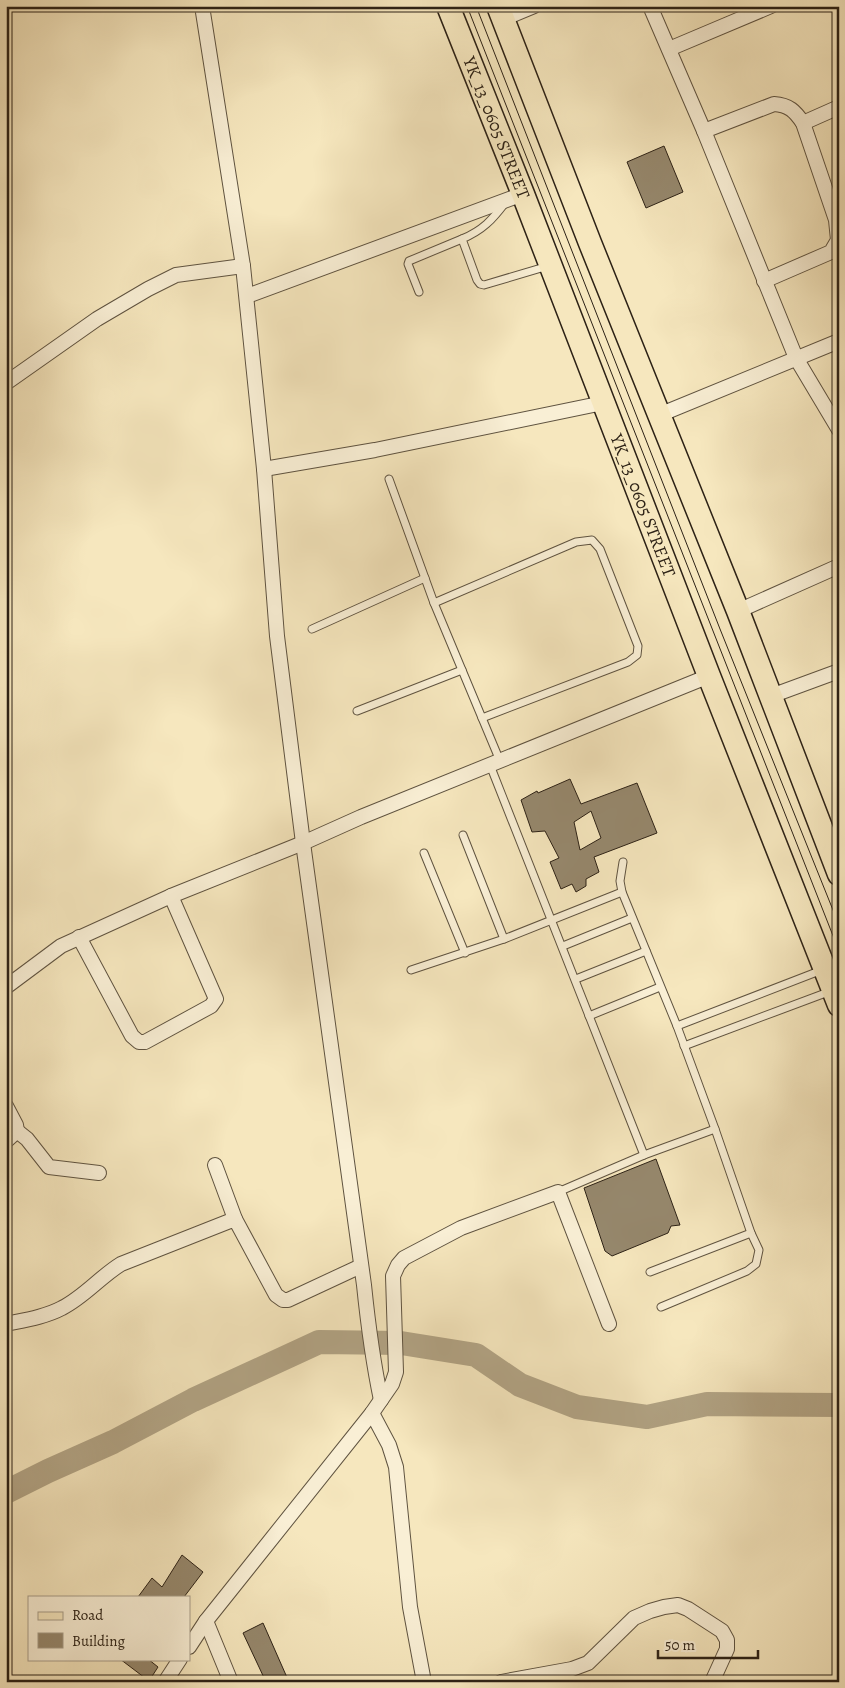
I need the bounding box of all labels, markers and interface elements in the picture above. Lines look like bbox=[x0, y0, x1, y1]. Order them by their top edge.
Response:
street label: YK_13_0605 STREET bbox=[457, 52, 536, 203]
street label: YK_13_0605 STREET bbox=[604, 429, 682, 580]
legend bbox=[28, 1596, 190, 1660]
text: Road bbox=[72, 1605, 104, 1625]
scale bar bbox=[658, 1628, 758, 1660]
text: Building bbox=[72, 1631, 125, 1651]
text: 50 m bbox=[665, 1635, 695, 1655]

